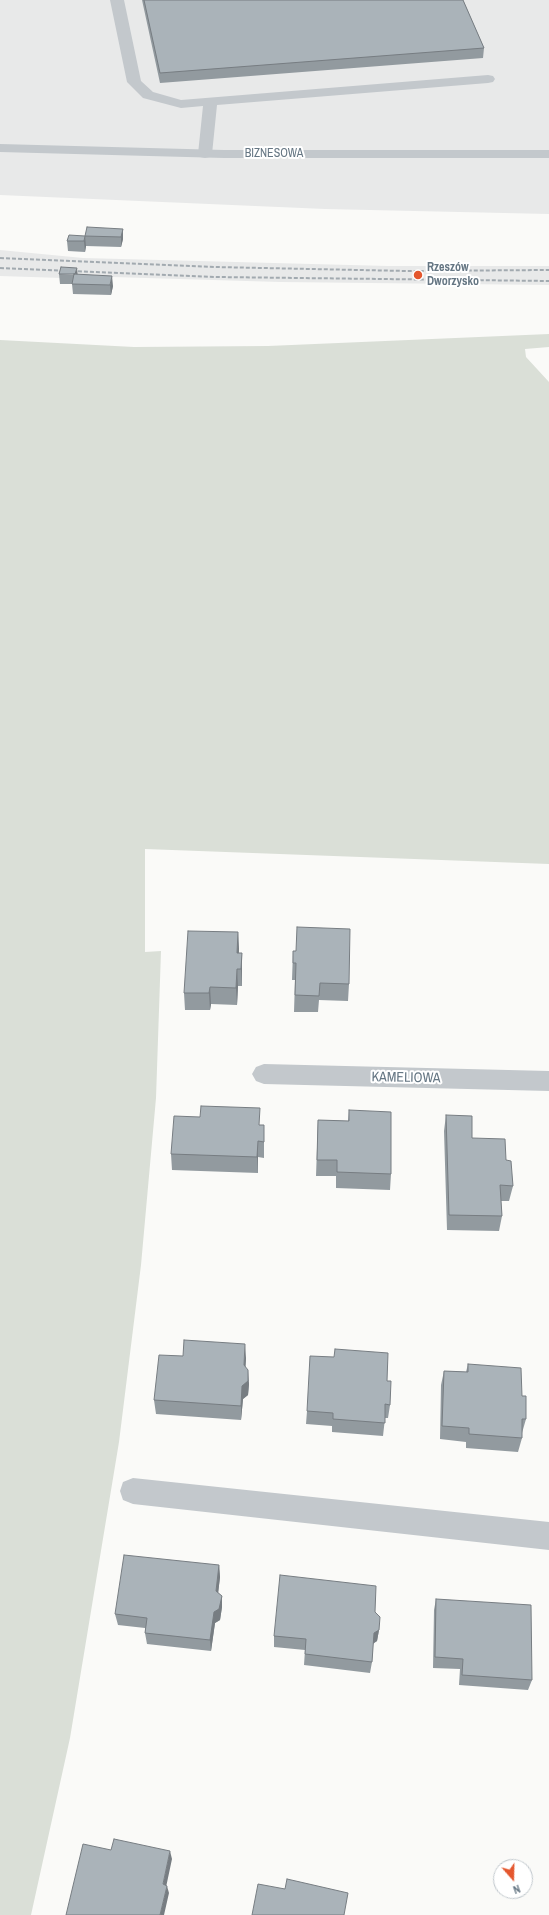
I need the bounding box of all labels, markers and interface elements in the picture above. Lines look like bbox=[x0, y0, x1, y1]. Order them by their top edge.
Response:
street label: BIZNESOWA bbox=[245, 147, 303, 161]
place label: Rzeszów Dworzysko bbox=[427, 261, 479, 289]
marker: Rzeszów Dworzysko bbox=[412, 269, 424, 281]
street label: KAMELIOWA bbox=[371, 1069, 441, 1087]
north arrow bbox=[493, 1859, 533, 1899]
text: N bbox=[511, 1882, 522, 1897]

